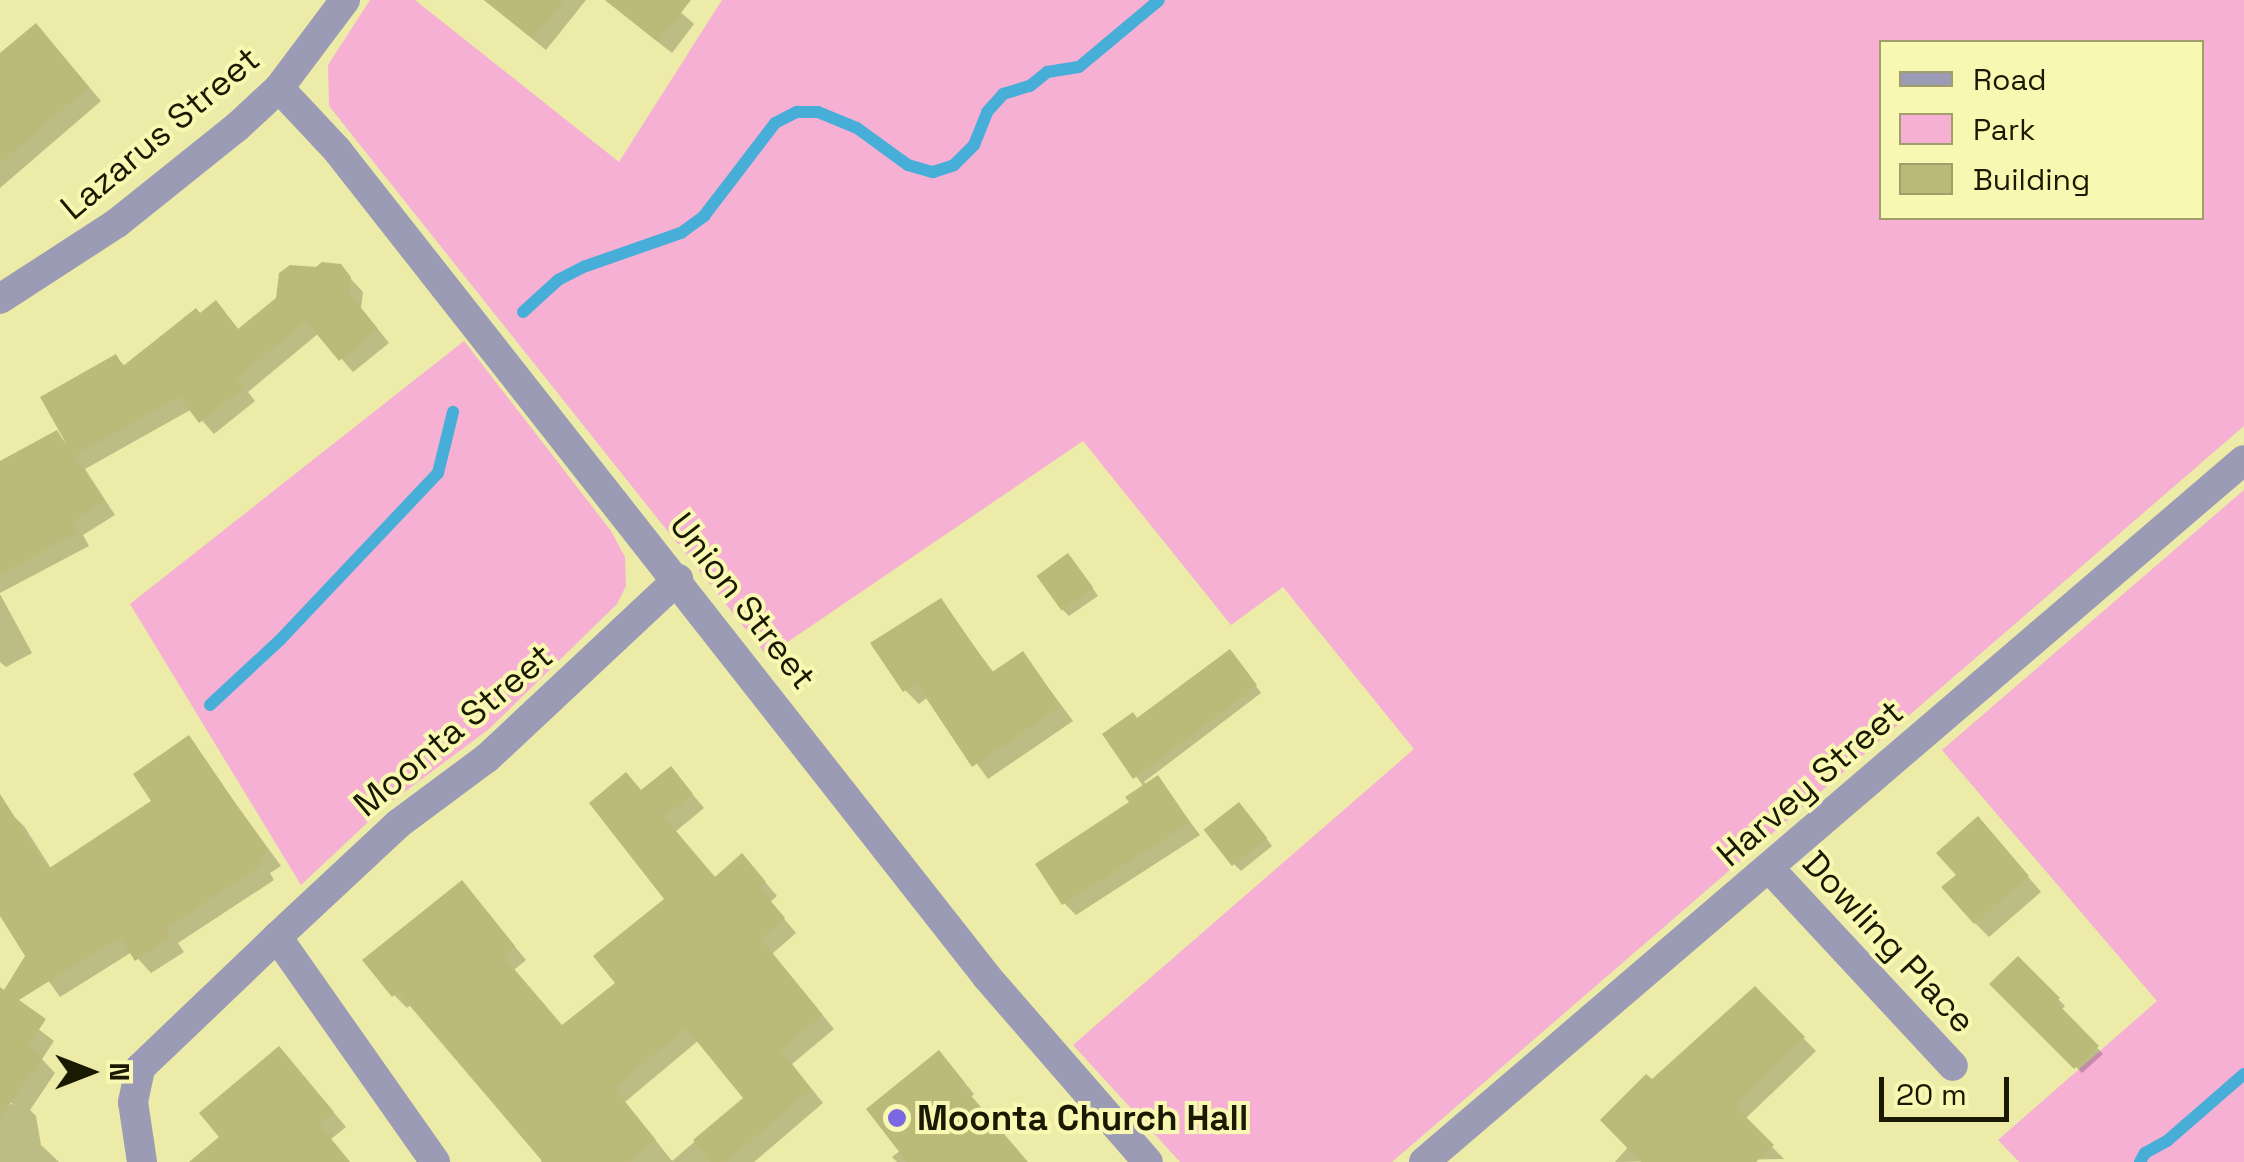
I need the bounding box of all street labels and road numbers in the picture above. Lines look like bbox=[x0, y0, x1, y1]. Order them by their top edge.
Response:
street label: Lazarus Street bbox=[52, 38, 268, 228]
street label: Union Street bbox=[661, 504, 825, 698]
street label: Moonta Street bbox=[345, 635, 561, 825]
street label: Harvey Street bbox=[1708, 691, 1912, 875]
street label: Dowling Place bbox=[1794, 842, 1984, 1042]

